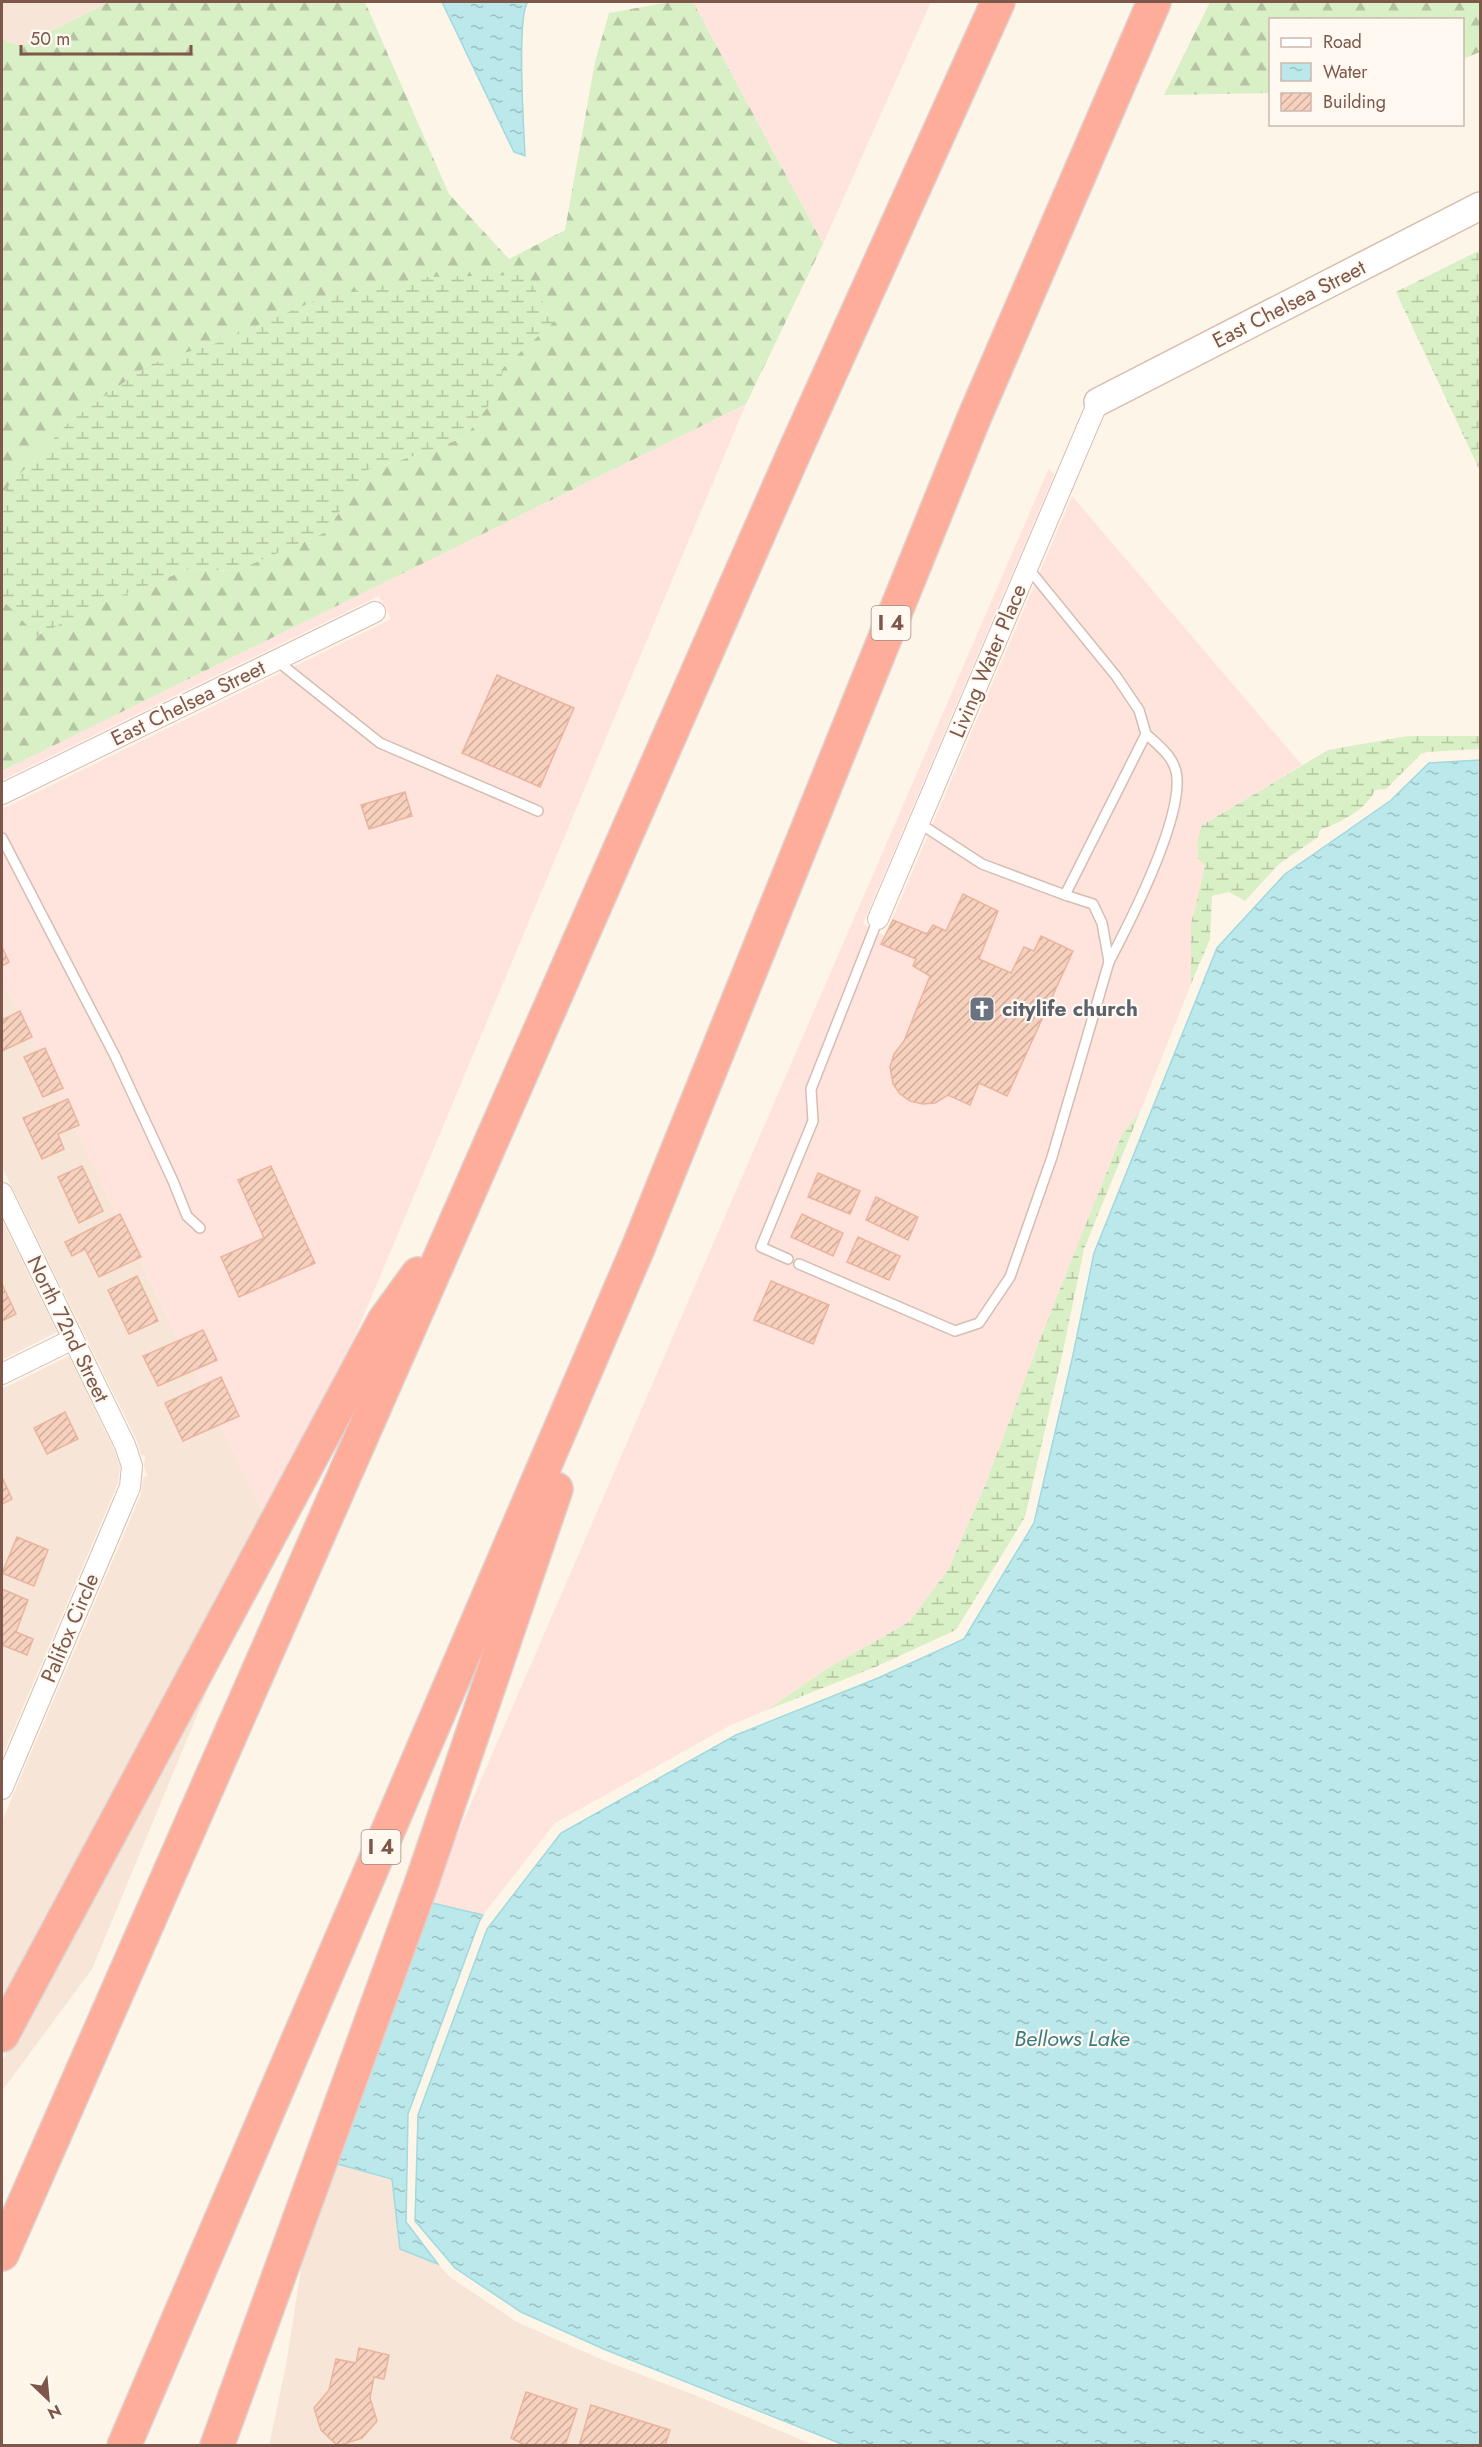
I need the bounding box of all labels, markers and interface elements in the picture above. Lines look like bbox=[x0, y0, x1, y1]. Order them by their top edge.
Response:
scale bar bbox=[21, 18, 190, 56]
legend bbox=[1269, 18, 1464, 126]
text: 50 m bbox=[30, 26, 70, 52]
text: Road bbox=[1323, 29, 1362, 55]
text: Water bbox=[1323, 59, 1368, 85]
text: Building bbox=[1323, 89, 1386, 115]
street label: East Chelsea Street bbox=[1207, 252, 1371, 356]
street label: Living Water Place bbox=[942, 579, 1034, 743]
road number: I 4 bbox=[872, 606, 910, 640]
street label: East Chelsea Street bbox=[106, 653, 270, 753]
church icon: citylife church bbox=[967, 994, 997, 1024]
place label: citylife church bbox=[1002, 994, 1138, 1024]
street label: North 72nd Street bbox=[20, 1251, 116, 1407]
street label: Palifox Circle bbox=[34, 1569, 107, 1687]
road number: I 4 bbox=[362, 1830, 400, 1864]
water label: Bellows Lake bbox=[1014, 2022, 1130, 2054]
north arrow bbox=[18, 2369, 78, 2429]
text: N bbox=[44, 2399, 65, 2425]

